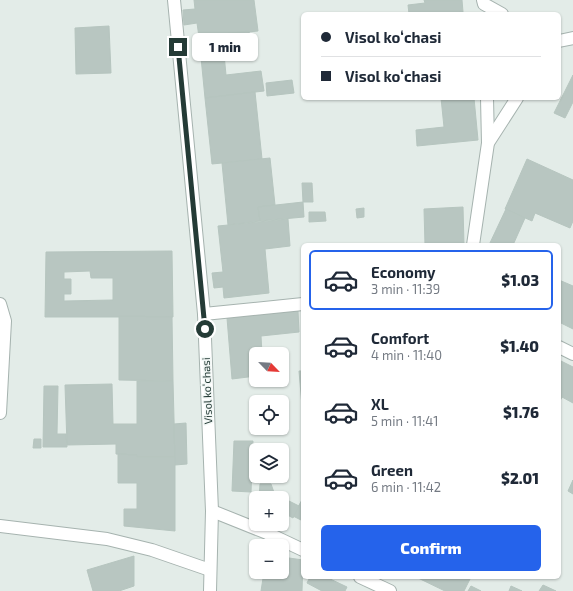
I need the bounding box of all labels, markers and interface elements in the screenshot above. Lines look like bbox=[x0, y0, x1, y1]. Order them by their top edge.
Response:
text: Visol koʻchasi bbox=[345, 28, 441, 46]
callout: 1 min bbox=[192, 33, 258, 61]
route end bbox=[169, 38, 187, 56]
text: 1 min bbox=[209, 39, 241, 55]
text: Visol koʻchasi bbox=[345, 67, 441, 85]
icon: car bbox=[323, 262, 359, 298]
text: Economy bbox=[371, 263, 436, 281]
text: $1.03 bbox=[501, 271, 539, 289]
text: 3 min · 11:39 bbox=[371, 281, 440, 297]
route start bbox=[196, 320, 214, 338]
icon: car bbox=[323, 328, 359, 364]
text: Comfort bbox=[371, 329, 429, 347]
text: $1.40 bbox=[500, 337, 539, 355]
north arrow bbox=[249, 347, 289, 387]
map controls bbox=[249, 347, 289, 579]
text: 4 min · 11:40 bbox=[371, 347, 442, 363]
street label: Visol koʻchasi bbox=[199, 357, 214, 425]
icon: car bbox=[323, 394, 359, 430]
button: locate bbox=[249, 395, 289, 435]
text: XL bbox=[371, 395, 389, 413]
text: $1.76 bbox=[503, 403, 539, 421]
text: 5 min · 11:41 bbox=[371, 413, 438, 429]
button: layers bbox=[249, 443, 289, 483]
icon: car bbox=[323, 460, 359, 496]
text: Green bbox=[371, 461, 413, 479]
text: $2.01 bbox=[501, 469, 539, 487]
text: 6 min · 11:42 bbox=[371, 479, 441, 495]
button: + bbox=[249, 491, 289, 531]
button: Confirm bbox=[321, 525, 541, 571]
button: − bbox=[249, 539, 289, 579]

